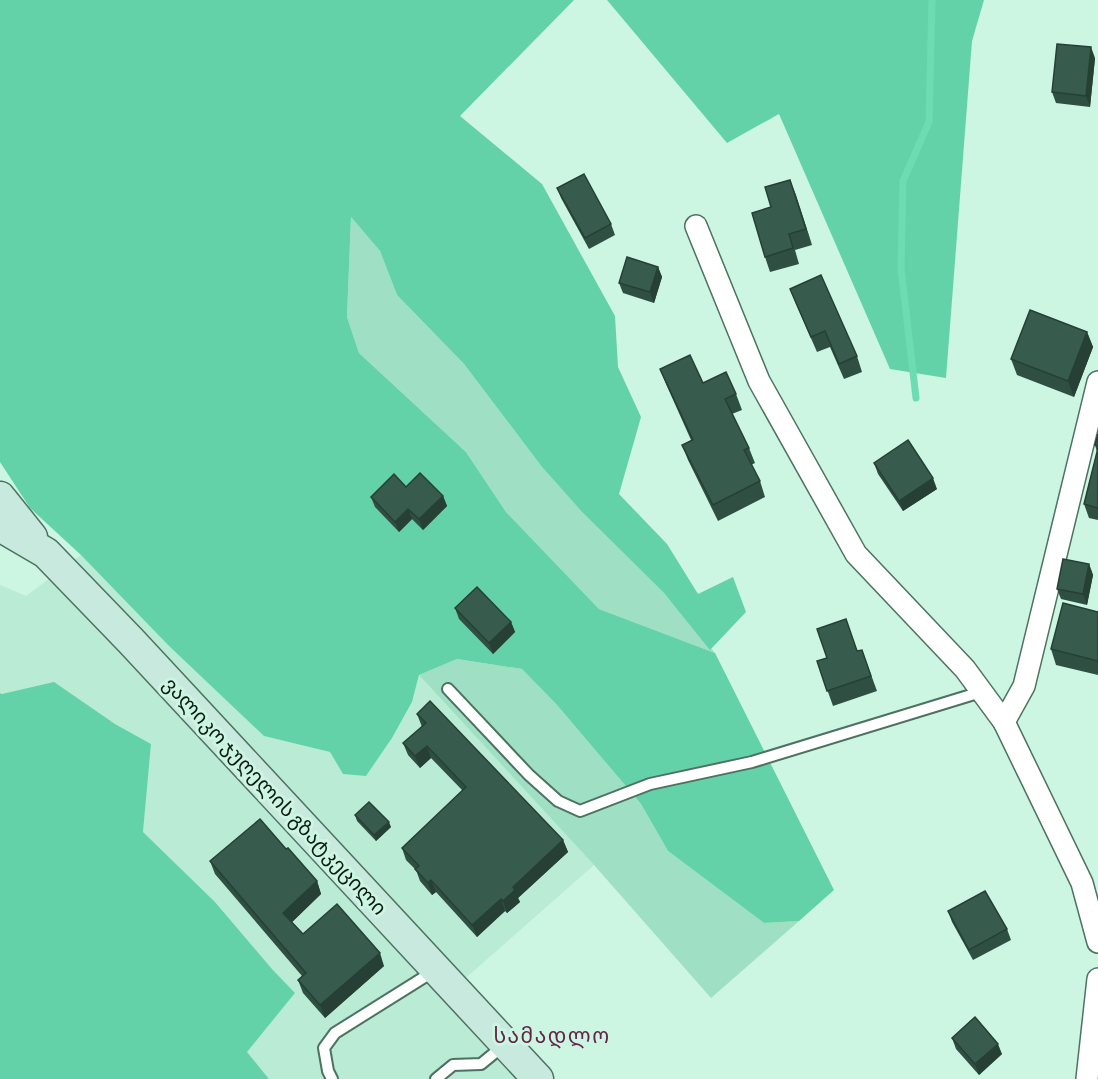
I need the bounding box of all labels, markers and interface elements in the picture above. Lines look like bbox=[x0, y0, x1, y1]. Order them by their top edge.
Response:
street label: ვალიკო ჯუღელის გზატკეცილი bbox=[158, 673, 391, 921]
district label: სამადლო bbox=[493, 1024, 611, 1049]

